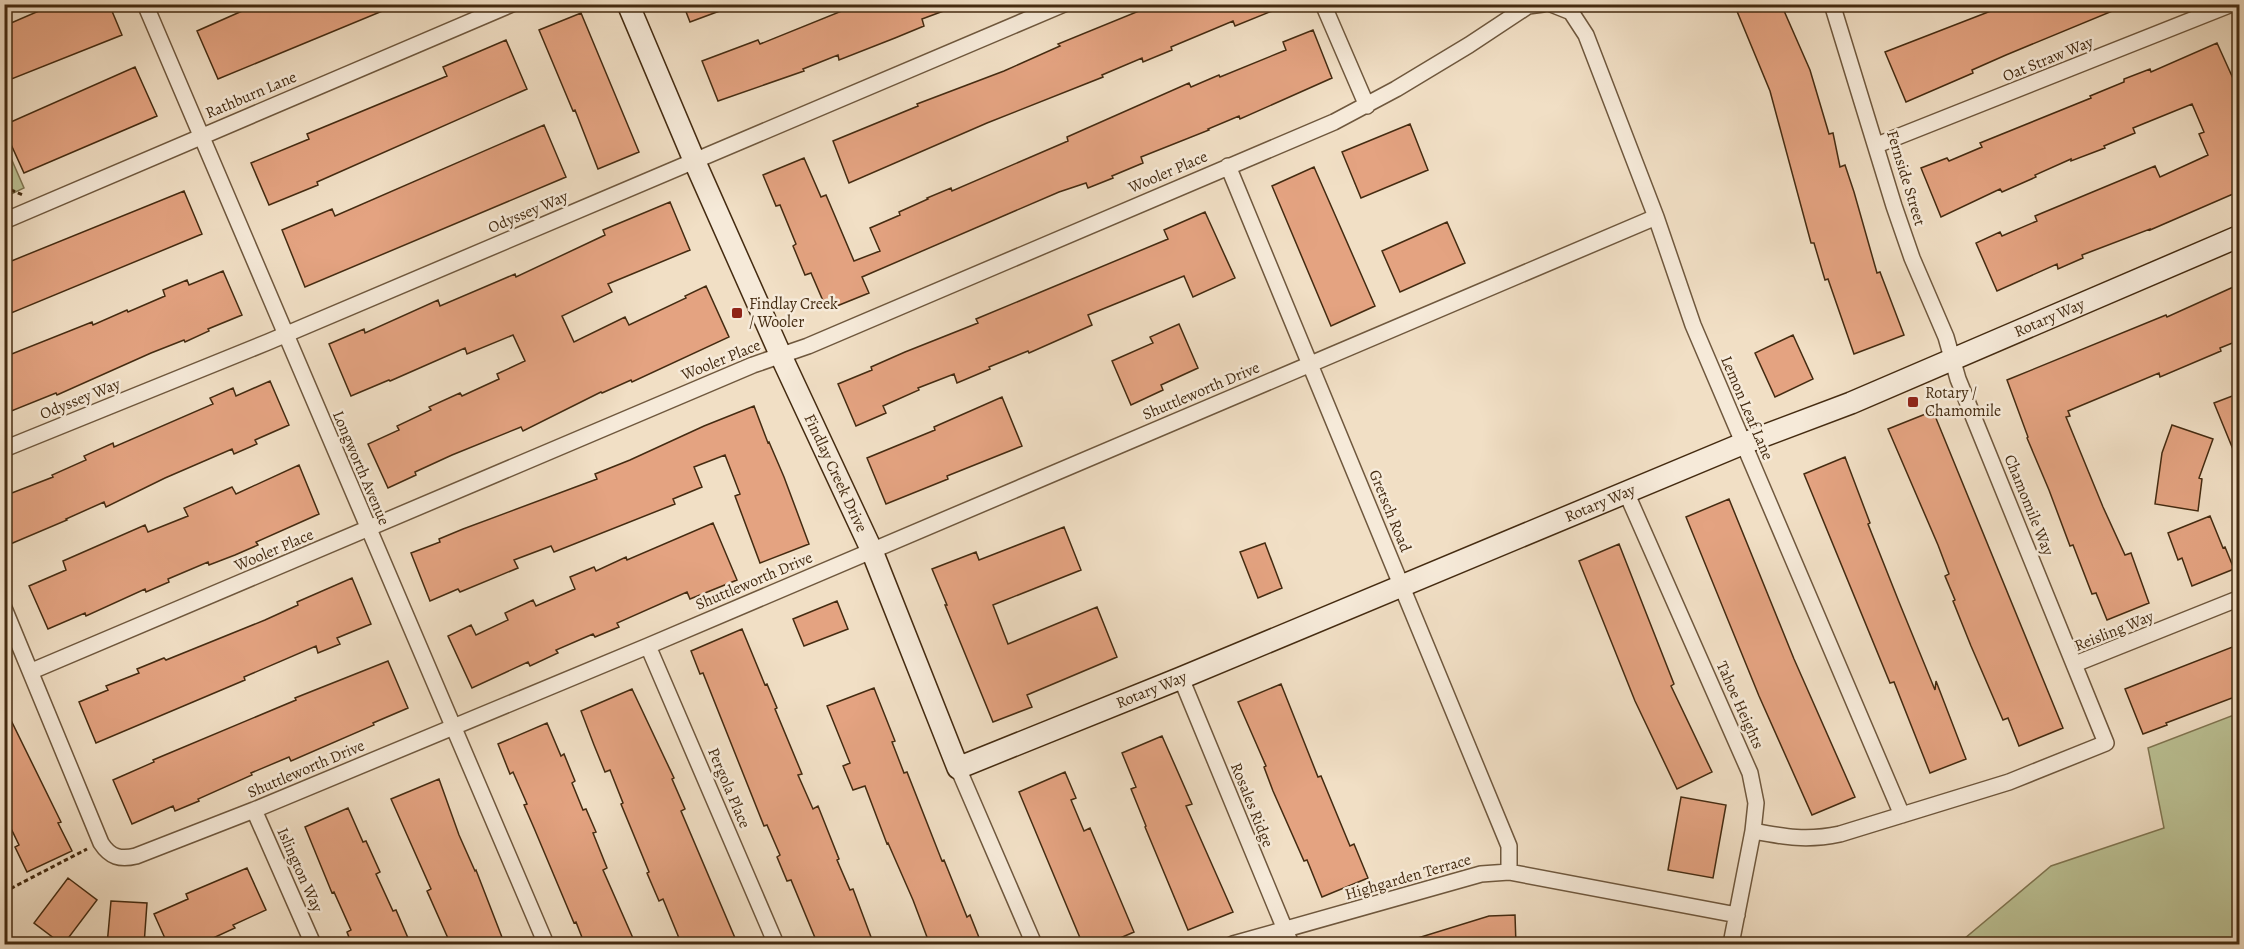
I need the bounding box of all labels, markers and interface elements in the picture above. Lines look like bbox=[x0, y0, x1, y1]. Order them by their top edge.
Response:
street label: Oat Straw Way bbox=[1999, 30, 2098, 87]
street label: Rathburn Lane bbox=[202, 66, 300, 124]
street label: Fernside Street bbox=[1881, 128, 1931, 228]
street label: Wooler Place bbox=[1124, 145, 1211, 199]
street label: Odyssey Way bbox=[485, 185, 572, 239]
place label: Findlay Creek / Wooler bbox=[749, 293, 838, 333]
street label: Rotary Way bbox=[2011, 293, 2089, 343]
marker: Findlay Creek / Wooler bbox=[730, 306, 744, 320]
street label: Wooler Place bbox=[677, 334, 764, 386]
street label: Lemon Leaf Lane bbox=[1715, 353, 1779, 463]
street label: Shuttleworth Drive bbox=[1139, 356, 1263, 426]
street label: Odyssey Way bbox=[36, 373, 124, 425]
place label: Rotary / Chamomile bbox=[1925, 382, 2001, 422]
marker: Rotary / Chamomile bbox=[1906, 395, 1920, 409]
street label: Longworth Avenue bbox=[327, 407, 395, 529]
street label: Findlay Creek Drive bbox=[799, 410, 873, 536]
street label: Chamomile Way bbox=[1999, 451, 2060, 560]
street label: Gretsch Road bbox=[1364, 467, 1417, 556]
street label: Rotary Way bbox=[1561, 478, 1640, 528]
street label: Wooler Place bbox=[230, 523, 317, 577]
street label: Shuttleworth Drive bbox=[692, 546, 816, 616]
street label: Reisling Way bbox=[2071, 605, 2158, 657]
street label: Tahoe Heights bbox=[1711, 658, 1769, 752]
street label: Rotary Way bbox=[1113, 665, 1191, 714]
street label: Shuttleworth Drive bbox=[244, 734, 368, 804]
street label: Pergola Place bbox=[702, 744, 756, 832]
street label: Rosales Ridge bbox=[1225, 759, 1279, 851]
street label: Islington Way bbox=[272, 824, 329, 916]
street label: Highgarden Terrace bbox=[1342, 848, 1474, 906]

